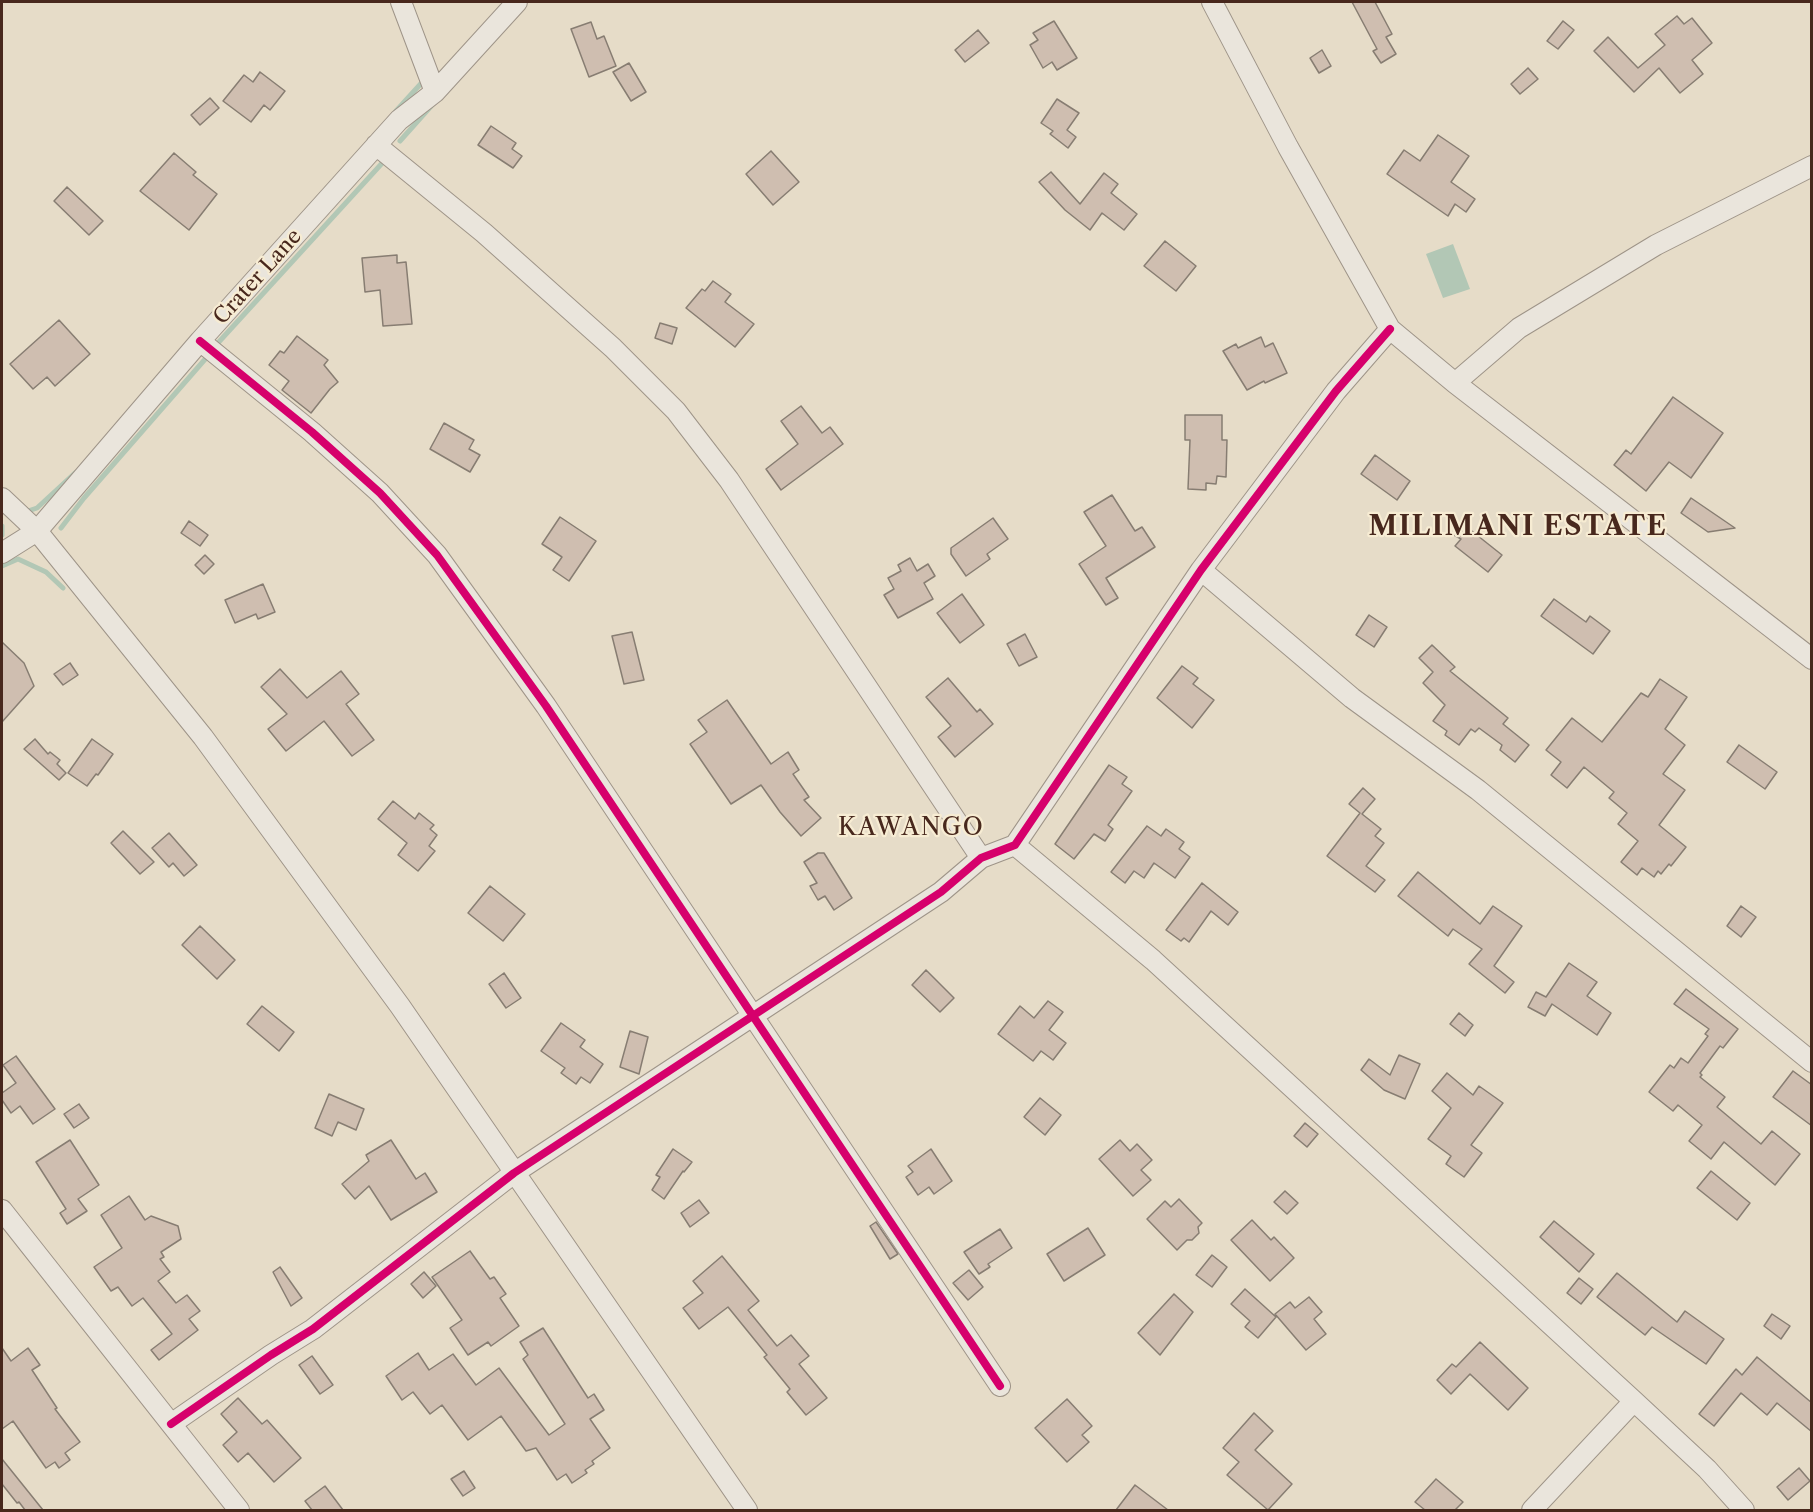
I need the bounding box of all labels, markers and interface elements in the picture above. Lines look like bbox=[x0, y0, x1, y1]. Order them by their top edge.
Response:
street label: Crater Lane bbox=[209, 224, 307, 330]
district label: MILIMANI ESTATE bbox=[1369, 511, 1667, 543]
district label: KAWANGO bbox=[838, 814, 984, 842]

